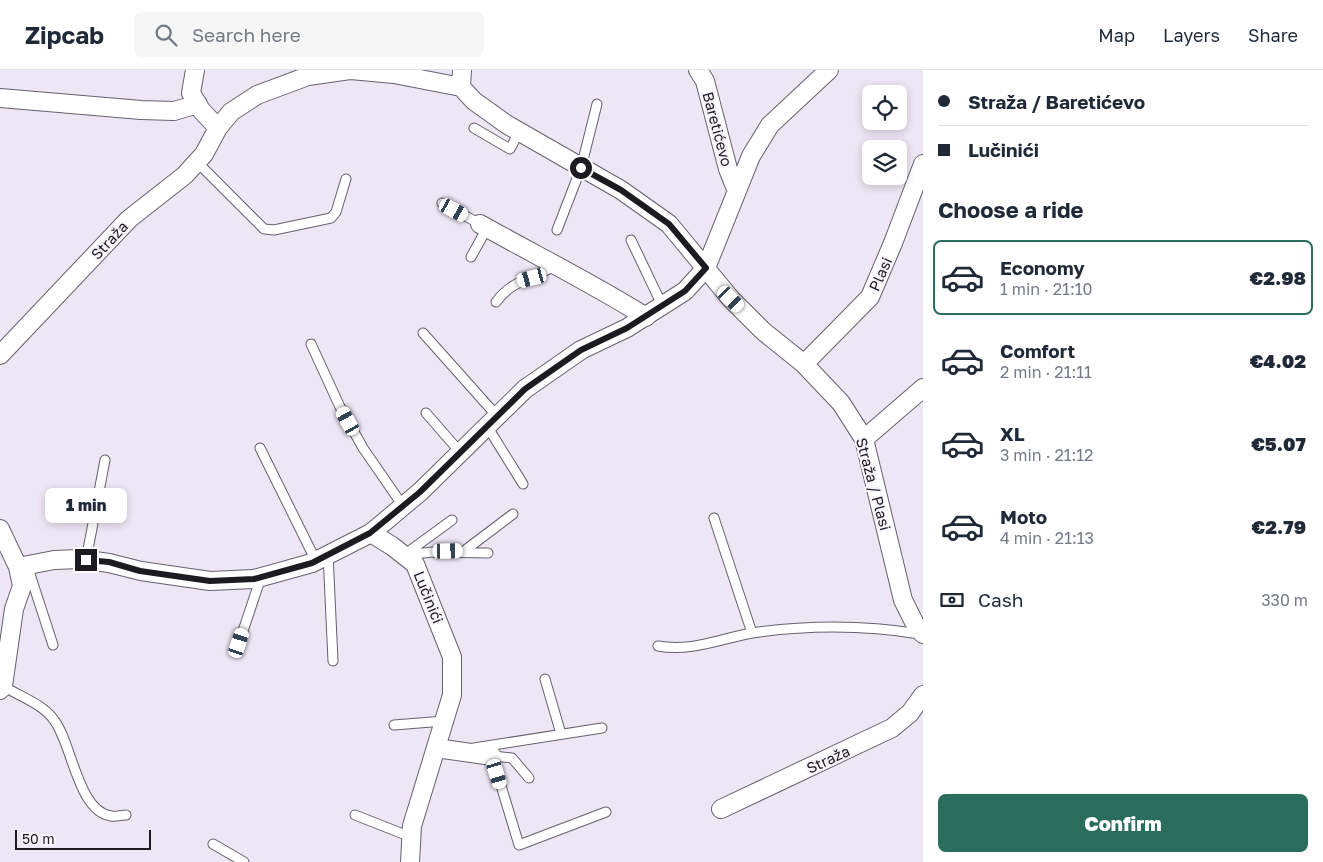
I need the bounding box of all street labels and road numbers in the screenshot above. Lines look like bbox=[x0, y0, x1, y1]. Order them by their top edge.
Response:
street label: Baretićevo bbox=[699, 90, 737, 168]
street label: Straža bbox=[87, 217, 131, 263]
street label: Plasi bbox=[865, 254, 895, 294]
street label: Straža / Plasi bbox=[853, 436, 895, 532]
street label: Lučinići bbox=[410, 568, 448, 626]
street label: Straža bbox=[804, 741, 852, 777]

